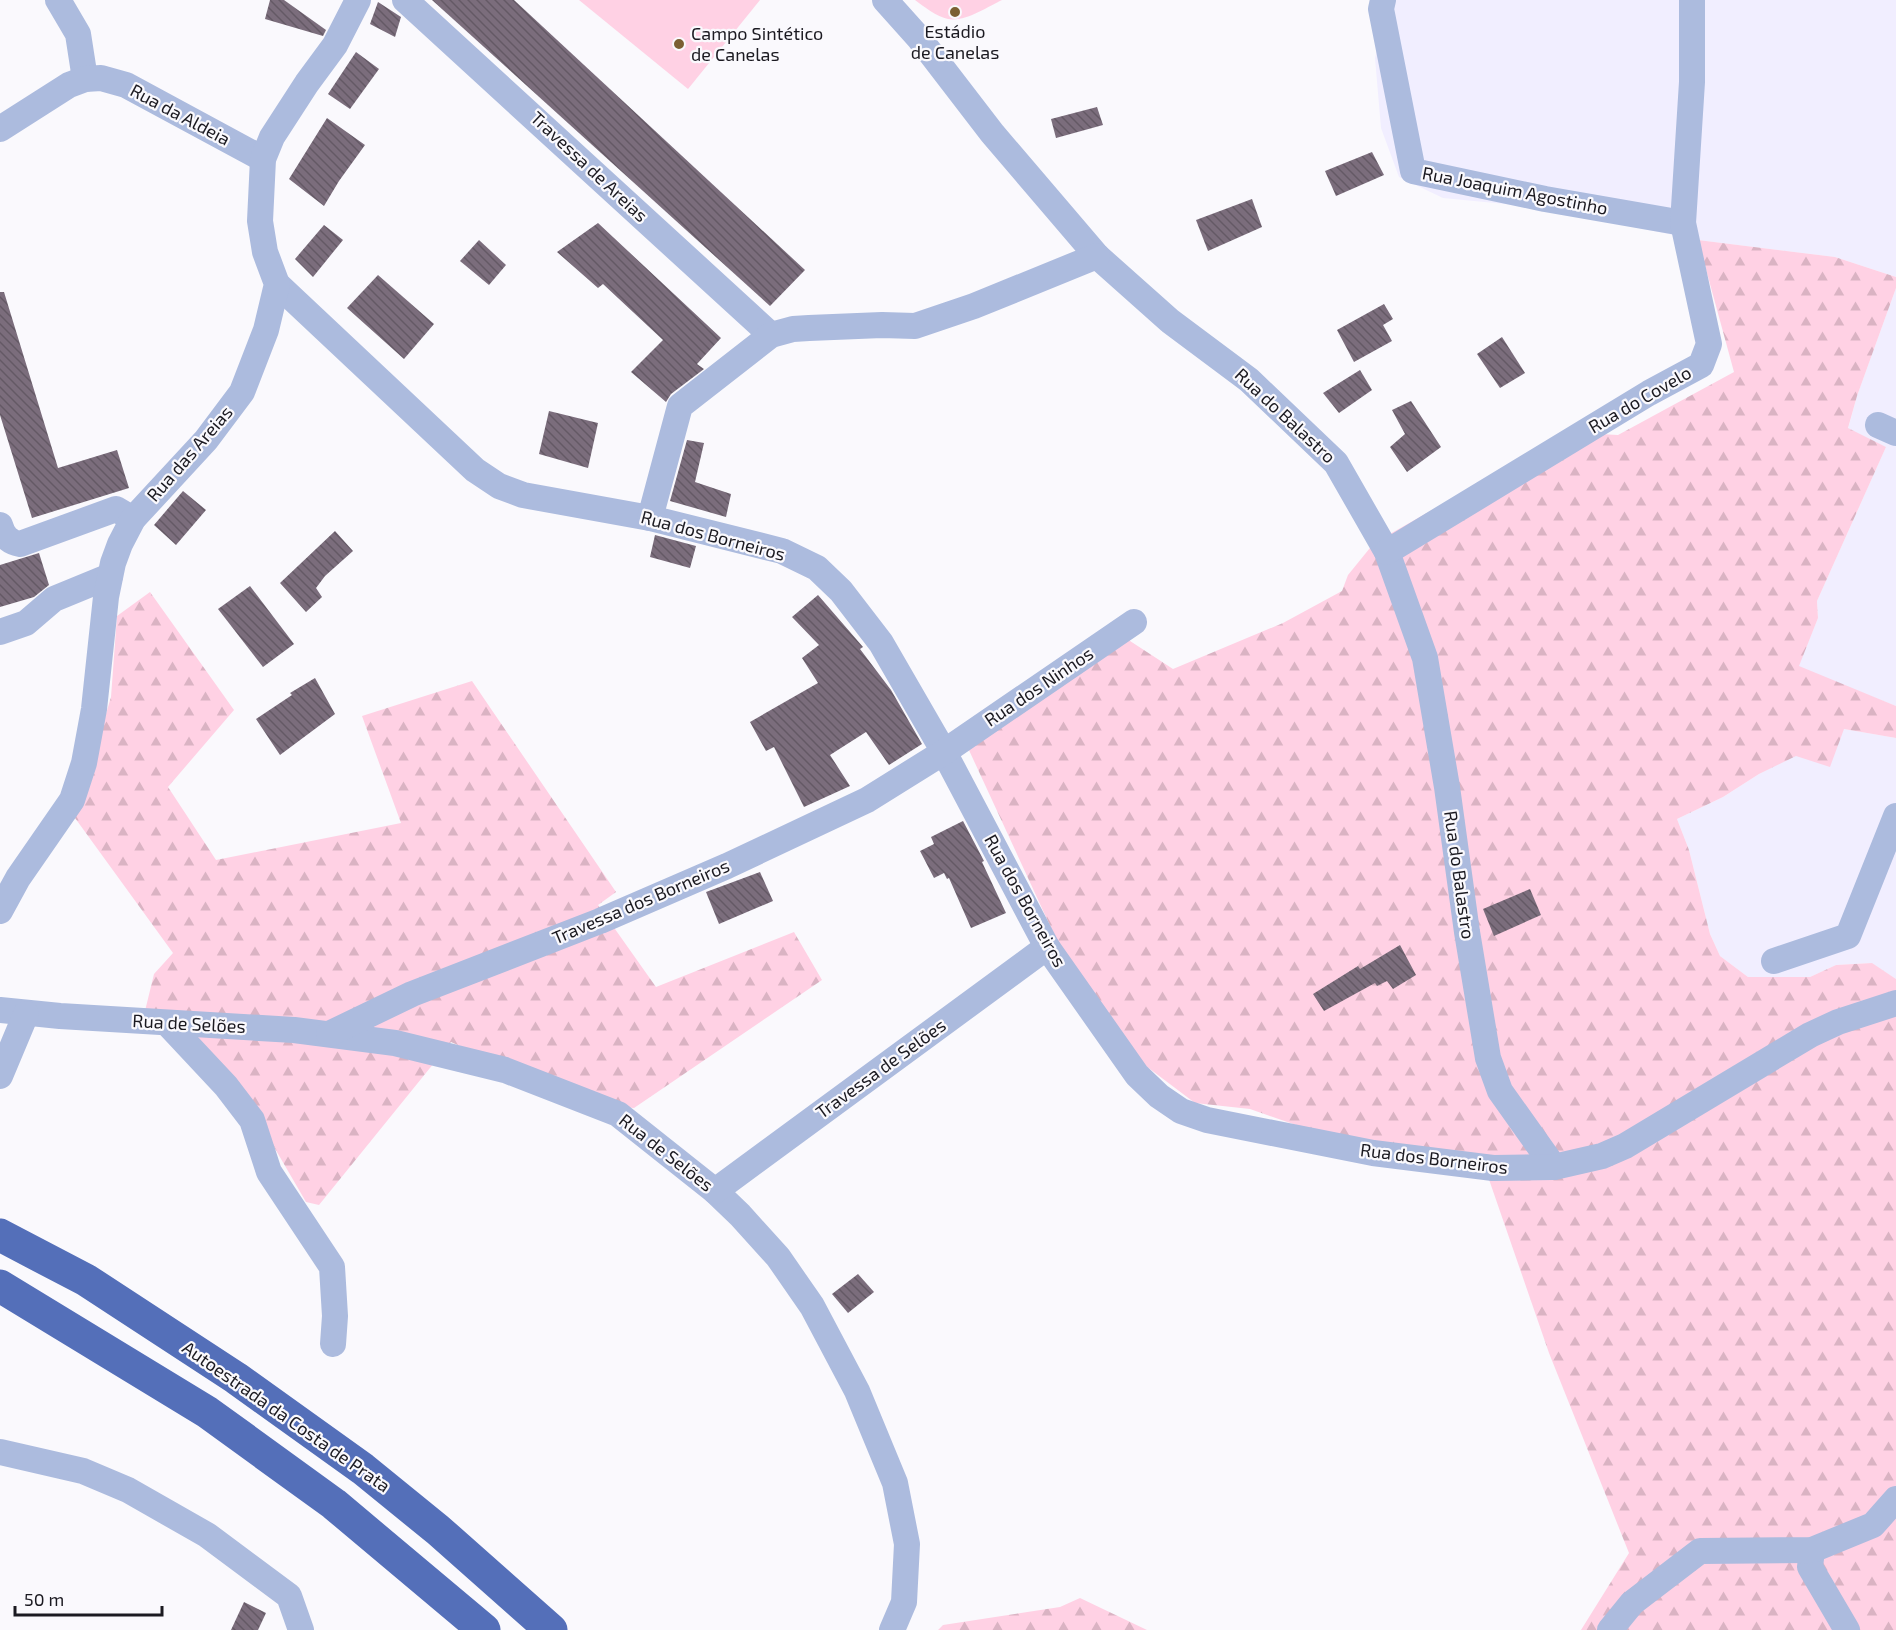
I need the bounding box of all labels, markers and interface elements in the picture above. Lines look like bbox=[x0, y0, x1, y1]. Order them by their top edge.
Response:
marker: Estádio de Canelas bbox=[948, 5, 962, 19]
place label: Estádio de Canelas bbox=[911, 20, 999, 63]
place label: Campo Sintético de Canelas bbox=[691, 22, 823, 65]
marker: Campo Sintético de Canelas bbox=[672, 37, 686, 51]
street label: Rua da Aldeia bbox=[127, 79, 234, 150]
street label: Travessa de Areias bbox=[527, 106, 653, 226]
street label: Rua Joaquim Agostinho bbox=[1421, 161, 1610, 219]
street label: Rua do Covelo bbox=[1584, 361, 1695, 437]
street label: Rua do Balastro bbox=[1231, 363, 1340, 467]
street label: Rua das Areias bbox=[142, 401, 237, 506]
street label: Rua dos Borneiros bbox=[639, 505, 788, 565]
street label: Rua dos Ninhos bbox=[980, 642, 1097, 731]
street label: Rua do Balastro bbox=[1440, 809, 1480, 940]
street label: Rua dos Borneiros bbox=[980, 830, 1072, 971]
street label: Travessa dos Borneiros bbox=[549, 854, 733, 948]
street label: Rua de Selões bbox=[132, 1009, 246, 1037]
street label: Travessa de Selões bbox=[811, 1014, 950, 1123]
street label: Rua de Selões bbox=[615, 1109, 718, 1196]
street label: Rua dos Borneiros bbox=[1359, 1138, 1509, 1178]
street label: Autoestrada da Costa de Prata bbox=[178, 1336, 395, 1496]
scale bar bbox=[15, 1579, 162, 1617]
text: 50 m bbox=[24, 1588, 64, 1610]

